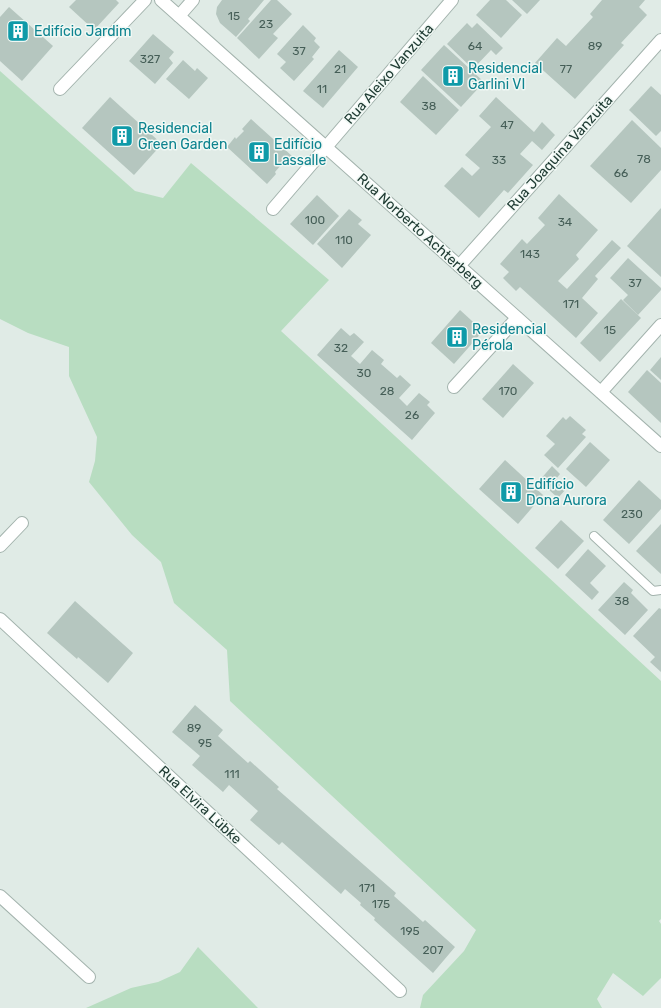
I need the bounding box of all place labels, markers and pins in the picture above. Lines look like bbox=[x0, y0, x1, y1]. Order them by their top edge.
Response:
building icon: Edifício Jardim bbox=[5, 18, 31, 44]
place label: Edifício Jardim bbox=[34, 23, 131, 40]
place label: Residencial Garlini VI bbox=[468, 60, 542, 93]
building icon: Residencial Garlini VI bbox=[440, 63, 466, 89]
place label: Residencial Green Garden bbox=[138, 120, 227, 153]
building icon: Residencial Green Garden bbox=[109, 123, 135, 149]
place label: Edifício Lassalle bbox=[274, 136, 326, 169]
building icon: Edifício Lassalle bbox=[246, 139, 272, 165]
place label: Residencial Pérola bbox=[472, 321, 546, 354]
building icon: Residencial Pérola bbox=[444, 324, 470, 350]
place label: Edifício Dona Aurora bbox=[526, 476, 607, 509]
building icon: Edifício Dona Aurora bbox=[498, 479, 524, 505]

